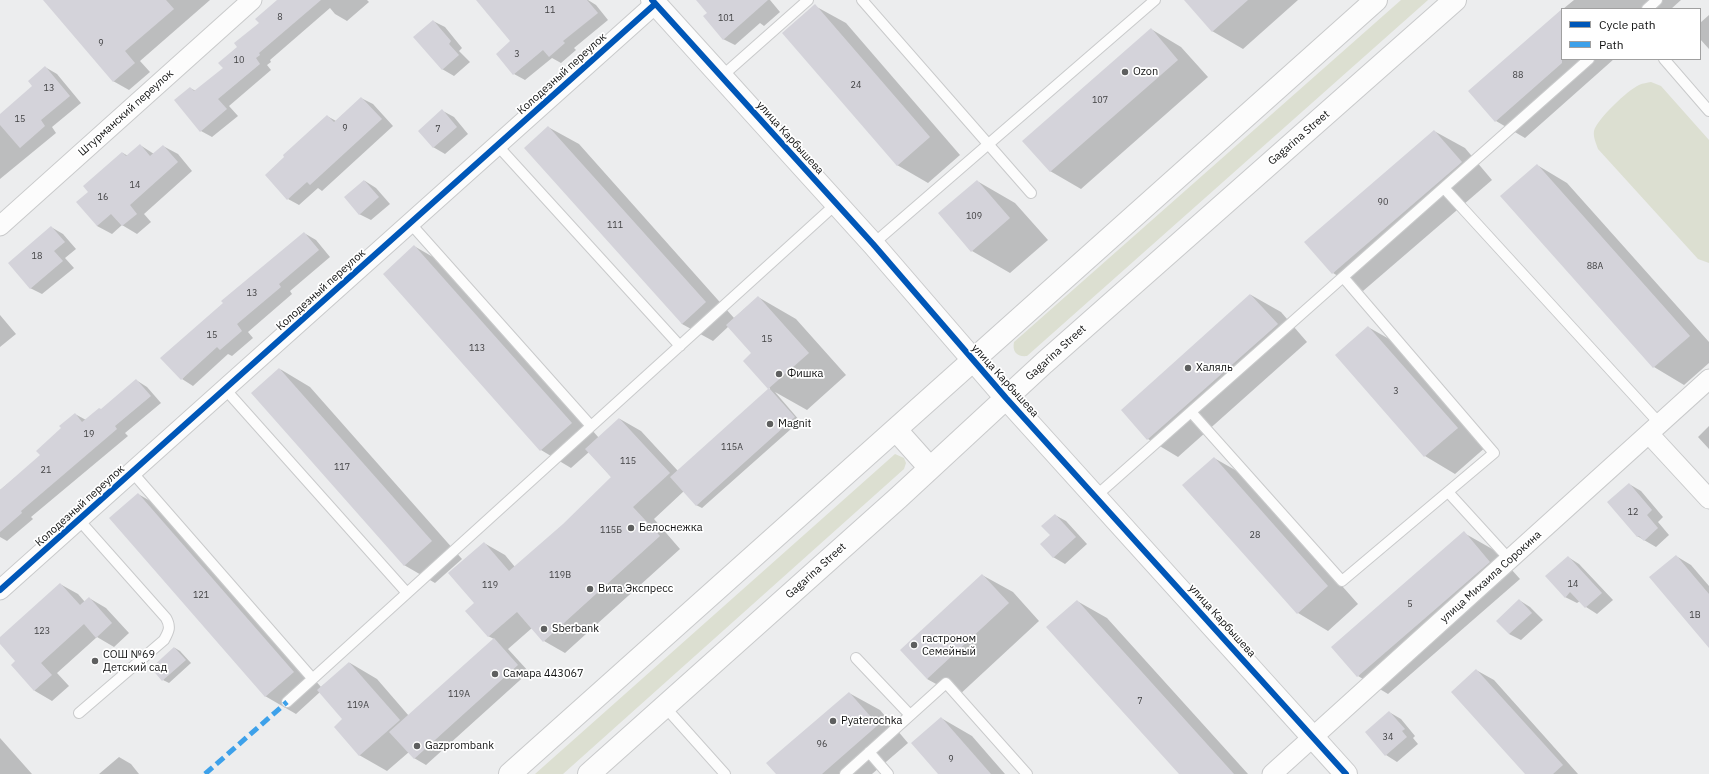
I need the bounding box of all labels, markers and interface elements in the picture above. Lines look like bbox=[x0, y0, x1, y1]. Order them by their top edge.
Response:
house number: 11 bbox=[545, 5, 555, 15]
legend bbox=[1561, 8, 1701, 60]
house number: 8 bbox=[277, 12, 283, 22]
house number: 101 bbox=[718, 13, 734, 23]
text: Cycle path bbox=[1599, 17, 1656, 32]
street label: Колодезный переулок bbox=[515, 30, 609, 118]
text: Path bbox=[1599, 37, 1624, 52]
house number: 9 bbox=[98, 38, 104, 48]
house number: 3 bbox=[514, 49, 520, 59]
house number: 10 bbox=[234, 55, 244, 65]
place label: Ozon bbox=[1133, 65, 1158, 79]
street label: Штурманский переулок bbox=[76, 67, 176, 159]
marker: Ozon bbox=[1120, 67, 1130, 77]
house number: 88 bbox=[1513, 70, 1523, 80]
house number: 24 bbox=[851, 80, 861, 90]
house number: 13 bbox=[44, 83, 54, 93]
house number: 107 bbox=[1092, 95, 1108, 105]
street label: улица Карбышева bbox=[754, 99, 826, 177]
street label: Gagarina Street bbox=[1266, 108, 1332, 168]
house number: 15 bbox=[15, 114, 25, 124]
house number: 9 bbox=[342, 123, 348, 133]
house number: 7 bbox=[435, 124, 441, 134]
house number: 14 bbox=[130, 180, 140, 190]
house number: 16 bbox=[98, 192, 108, 202]
house number: 90 bbox=[1378, 197, 1388, 207]
house number: 109 bbox=[966, 211, 982, 221]
house number: 111 bbox=[607, 220, 623, 230]
street label: Колодезный переулок bbox=[274, 246, 368, 334]
house number: 18 bbox=[32, 251, 42, 261]
house number: 88А bbox=[1587, 261, 1603, 271]
house number: 13 bbox=[247, 288, 257, 298]
street label: Gagarina Street bbox=[1023, 322, 1089, 384]
house number: 15 bbox=[207, 330, 217, 340]
house number: 15 bbox=[762, 334, 772, 344]
street label: улица Карбышева bbox=[969, 342, 1041, 420]
house number: 113 bbox=[469, 343, 485, 353]
place label: Халяль bbox=[1196, 361, 1233, 375]
marker: Халяль bbox=[1183, 363, 1193, 373]
place label: Фишка bbox=[787, 367, 823, 381]
marker: Фишка bbox=[774, 369, 784, 379]
house number: 3 bbox=[1393, 386, 1399, 396]
place label: Magnit bbox=[778, 417, 811, 431]
marker: Magnit bbox=[765, 419, 775, 429]
house number: 19 bbox=[84, 429, 94, 439]
house number: 115А bbox=[721, 442, 743, 452]
house number: 115 bbox=[620, 456, 636, 466]
street label: Колодезный переулок bbox=[33, 462, 127, 550]
house number: 117 bbox=[334, 462, 350, 472]
house number: 21 bbox=[41, 465, 51, 475]
house number: 12 bbox=[1628, 507, 1638, 517]
place label: Белоснежка bbox=[639, 521, 703, 535]
marker: Белоснежка bbox=[626, 523, 636, 533]
house number: 115Б bbox=[600, 525, 622, 535]
street label: улица Михаила Сорокина bbox=[1438, 528, 1544, 626]
house number: 28 bbox=[1250, 530, 1260, 540]
street label: Gagarina Street bbox=[783, 540, 849, 602]
house number: 119В bbox=[549, 570, 571, 580]
house number: 14 bbox=[1568, 579, 1578, 589]
house number: 119 bbox=[482, 580, 498, 590]
place label: Вита Экспресс bbox=[598, 582, 673, 596]
street label: улица Карбышева bbox=[1186, 582, 1258, 660]
marker: Вита Экспресс bbox=[585, 584, 595, 594]
house number: 121 bbox=[193, 590, 209, 600]
house number: 5 bbox=[1407, 599, 1413, 609]
house number: 1В bbox=[1689, 610, 1701, 620]
place label: Sberbank bbox=[552, 622, 599, 636]
marker: Sberbank bbox=[539, 624, 549, 634]
house number: 123 bbox=[34, 626, 50, 636]
place label: гастроном Семейный bbox=[922, 632, 976, 658]
marker: гастроном Семейный bbox=[909, 640, 919, 650]
place label: СОШ №69 Детский сад bbox=[103, 648, 167, 674]
marker: СОШ №69 Детский сад bbox=[90, 656, 100, 666]
place label: Самара 443067 bbox=[503, 667, 584, 681]
marker: Самара 443067 bbox=[490, 669, 500, 679]
house number: 119А bbox=[448, 689, 470, 699]
house number: 7 bbox=[1137, 696, 1143, 706]
house number: 119А bbox=[347, 700, 369, 710]
place label: Pyaterochka bbox=[841, 714, 902, 728]
marker: Pyaterochka bbox=[828, 716, 838, 726]
house number: 34 bbox=[1383, 732, 1393, 742]
place label: Gazprombank bbox=[425, 739, 494, 753]
house number: 96 bbox=[817, 739, 827, 749]
marker: Gazprombank bbox=[412, 741, 422, 751]
house number: 9 bbox=[948, 754, 954, 764]

